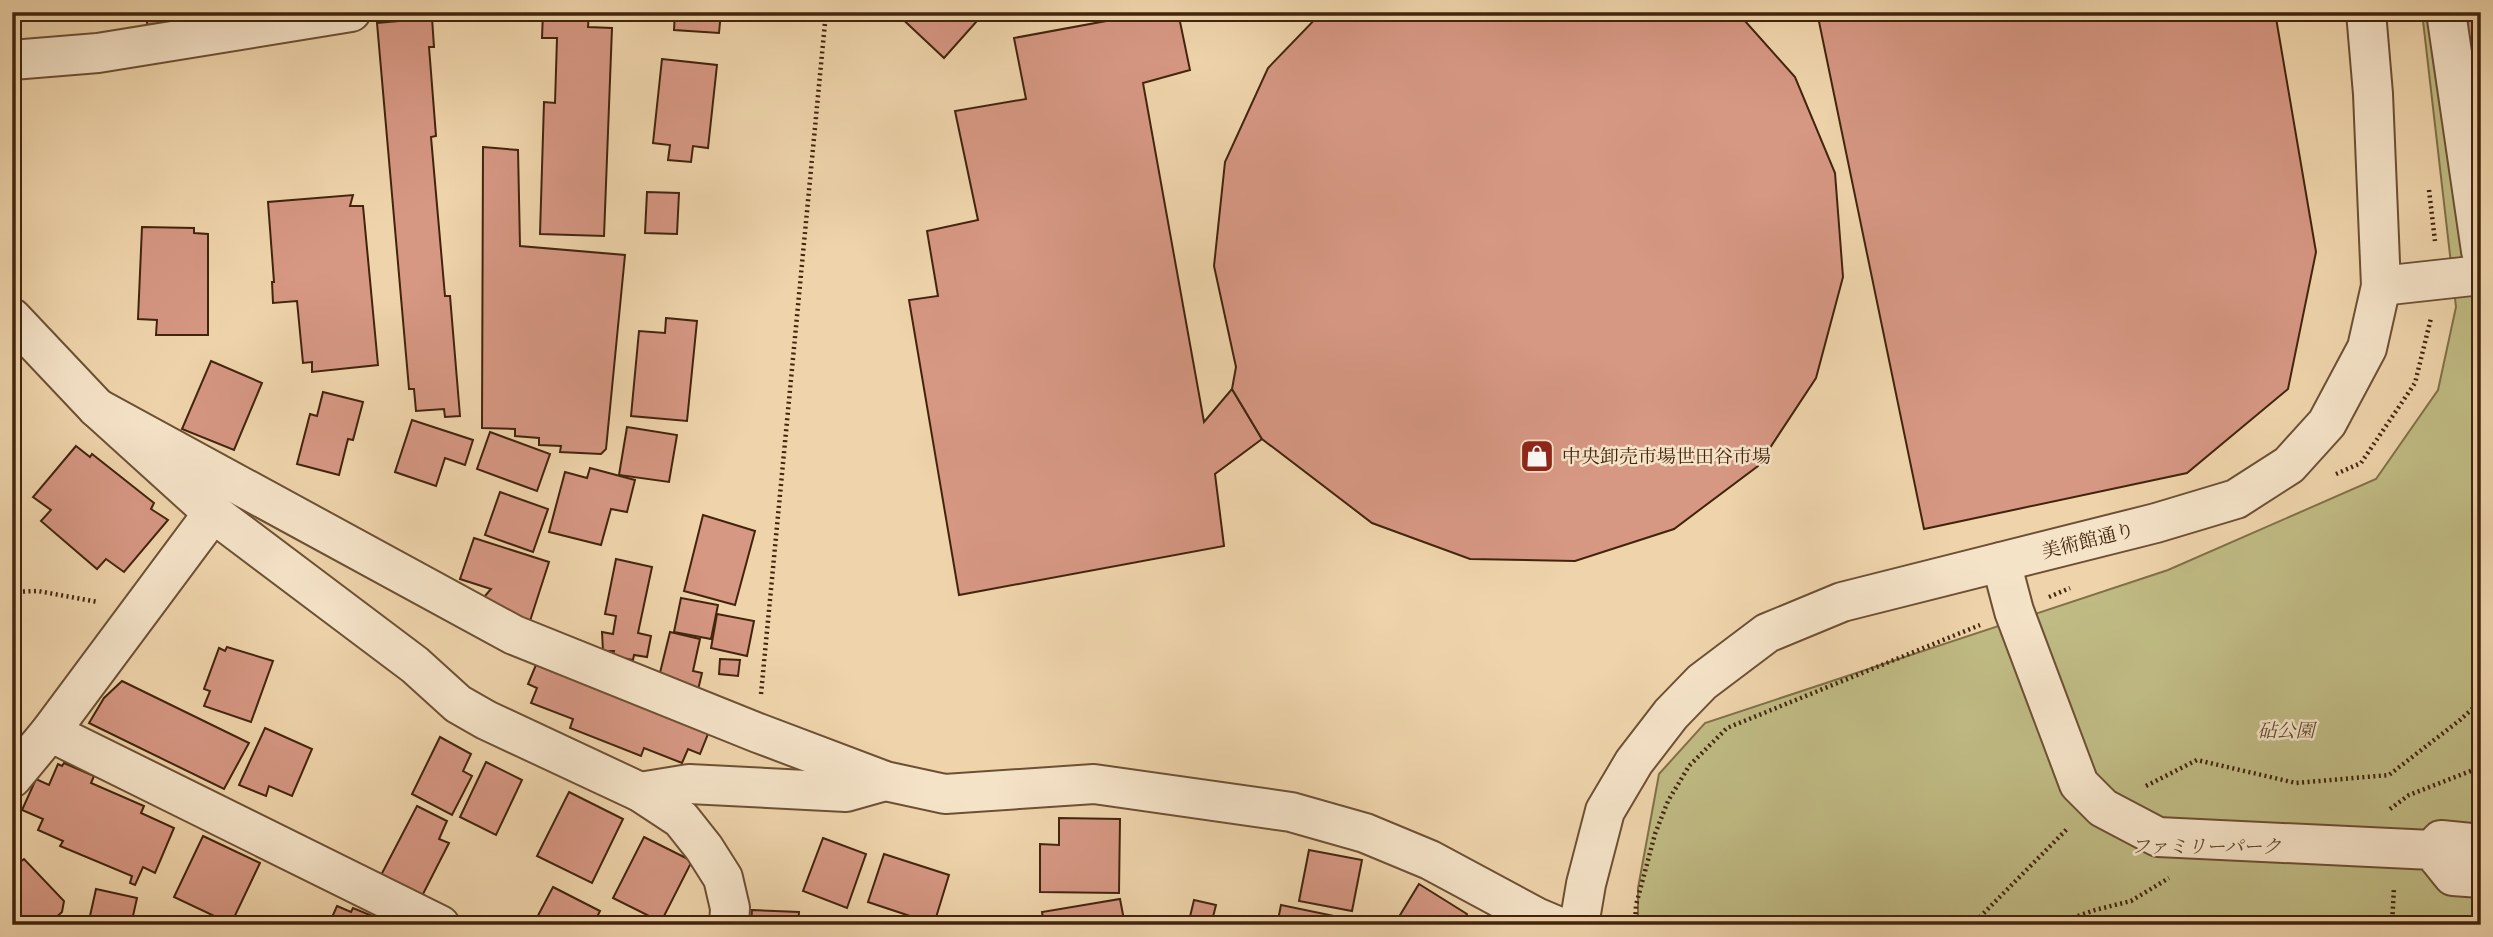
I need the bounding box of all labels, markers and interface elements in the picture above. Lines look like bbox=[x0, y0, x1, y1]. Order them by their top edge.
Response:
shop icon: 中央卸売市場世田谷市場 bbox=[1518, 437, 1556, 475]
place label: 中央卸売市場世田谷市場 bbox=[1562, 445, 1771, 468]
street label: 美術館通り bbox=[2039, 518, 2137, 563]
park label: 砧公園 bbox=[2257, 719, 2317, 742]
park label: ファミリーパーク bbox=[2131, 835, 2281, 858]

